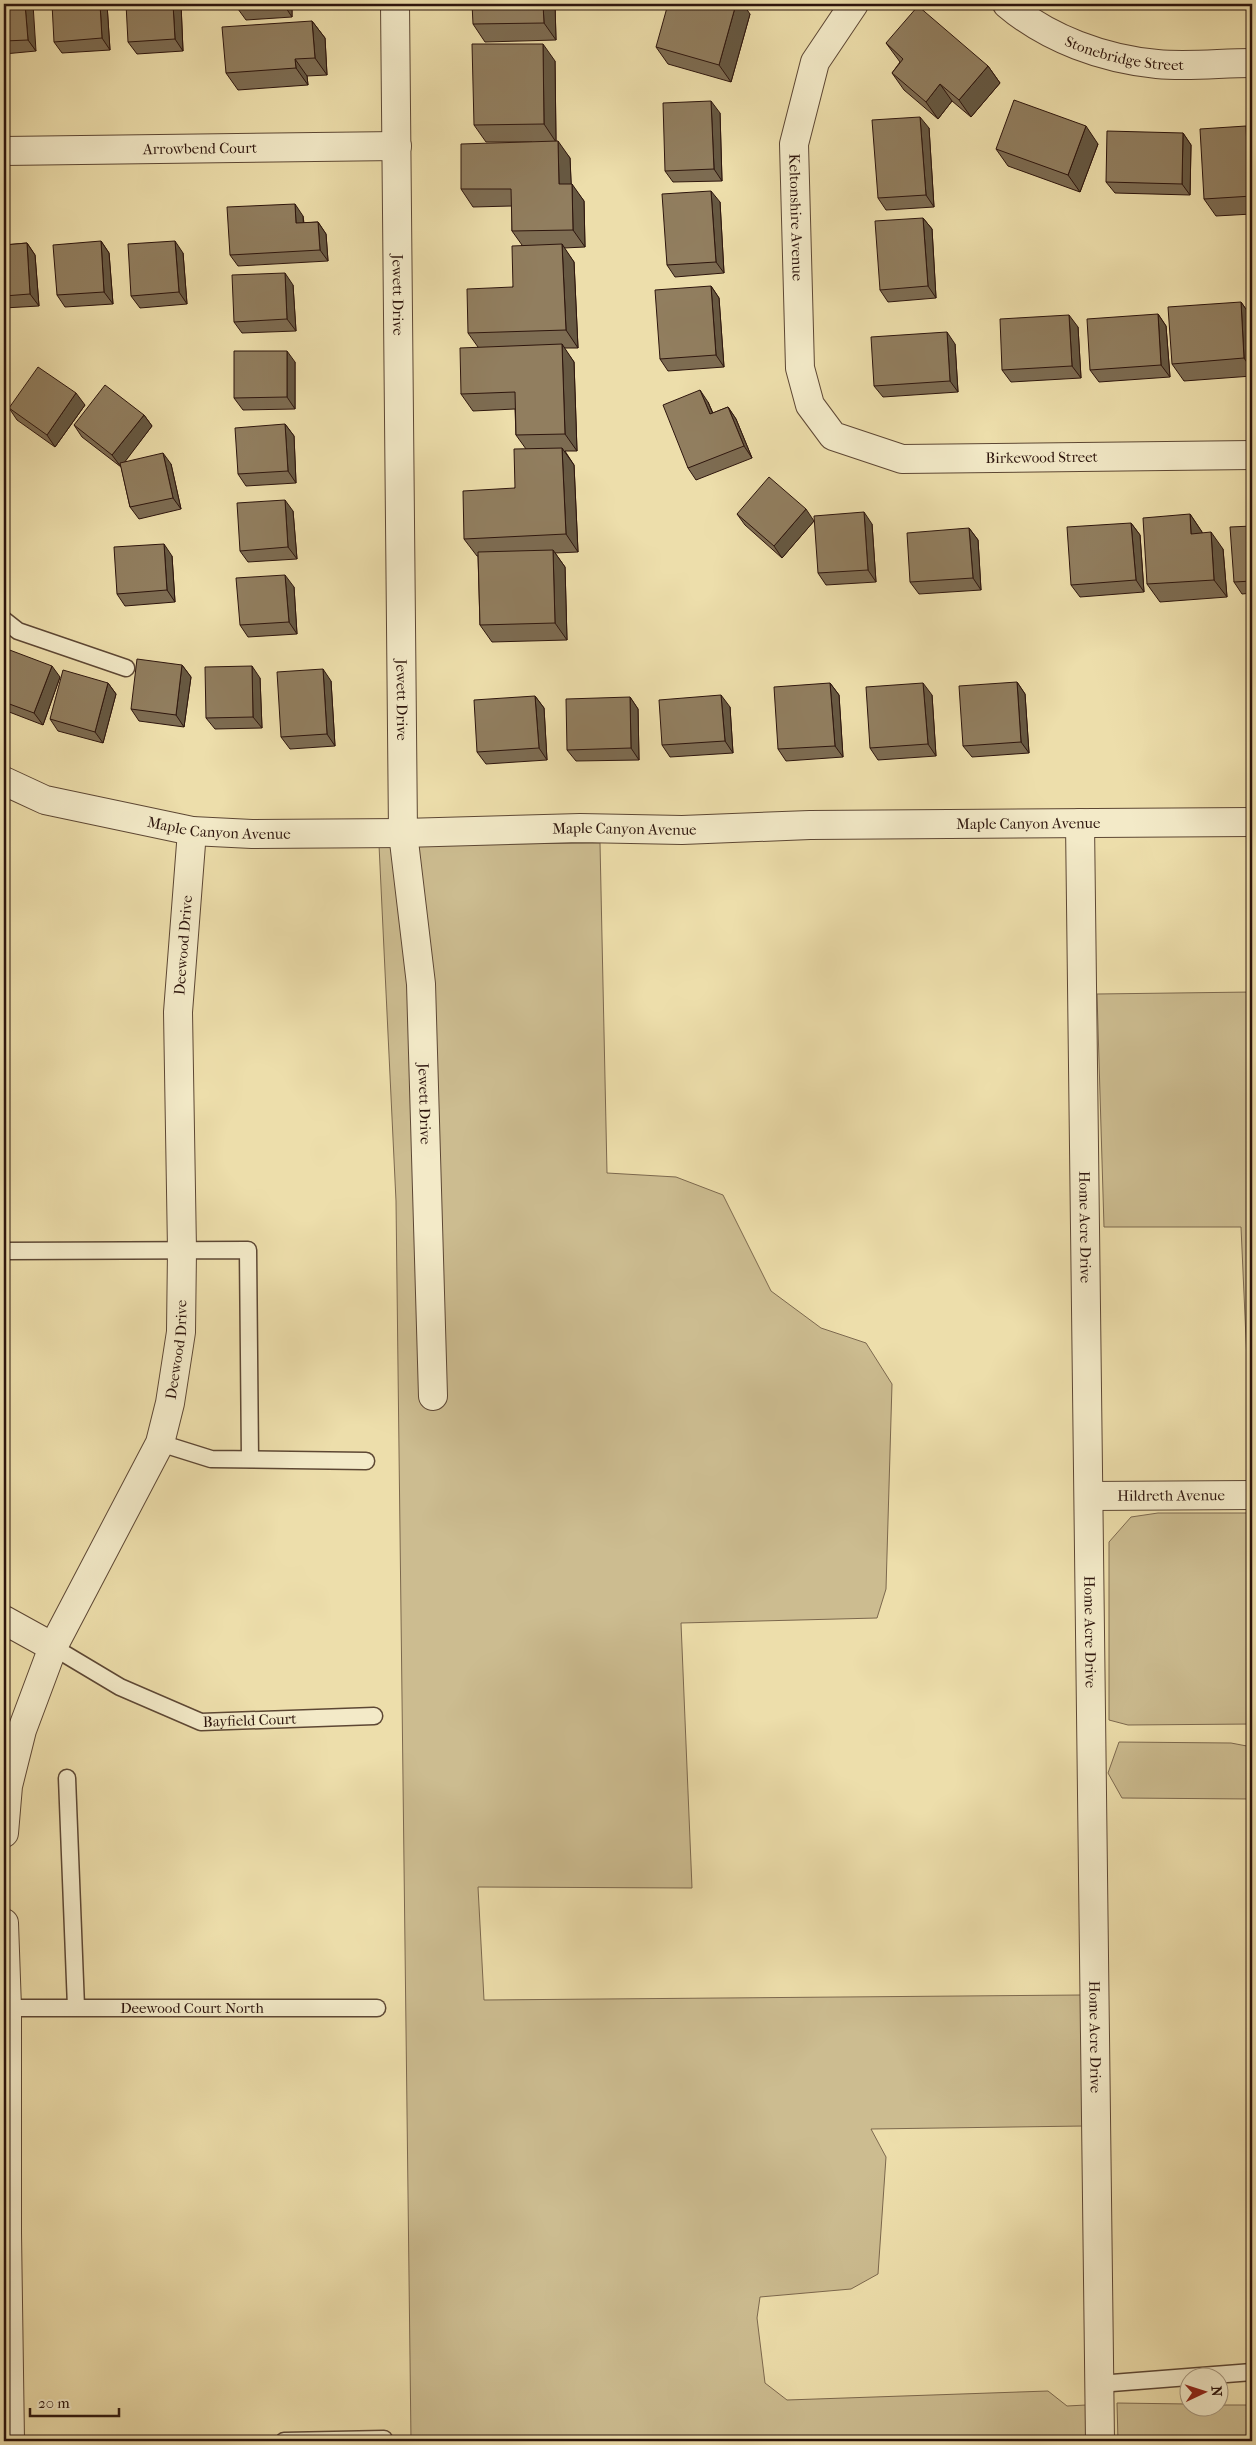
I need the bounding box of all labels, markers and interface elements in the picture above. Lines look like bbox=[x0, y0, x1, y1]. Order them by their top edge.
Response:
street label: Stonebridge Street bbox=[1062, 32, 1185, 74]
street label: Arrowbend Court bbox=[142, 139, 258, 158]
street label: Keltonshire Avenue bbox=[785, 154, 807, 282]
street label: Jewett Drive bbox=[388, 253, 407, 336]
street label: Birkewood Street bbox=[985, 448, 1099, 467]
street label: Jewett Drive bbox=[392, 658, 411, 741]
street label: Maple Canyon Avenue bbox=[146, 813, 291, 843]
street label: Maple Canyon Avenue bbox=[956, 814, 1101, 833]
street label: Maple Canyon Avenue bbox=[552, 819, 697, 839]
street label: Deewood Drive bbox=[170, 894, 196, 996]
street label: Jewett Drive bbox=[414, 1062, 435, 1145]
street label: Home Acre Drive bbox=[1075, 1171, 1095, 1284]
street label: Deewood Drive bbox=[162, 1299, 190, 1401]
street label: Hildreth Avenue bbox=[1117, 1486, 1225, 1505]
street label: Home Acre Drive bbox=[1080, 1576, 1100, 1689]
street label: Bayfield Court bbox=[203, 1710, 297, 1731]
street label: Home Acre Drive bbox=[1085, 1981, 1105, 2094]
street label: Deewood Court North bbox=[120, 1999, 264, 2017]
north arrow bbox=[1178, 2368, 1228, 2418]
scale bar bbox=[30, 2385, 119, 2417]
text: N bbox=[1208, 2385, 1225, 2397]
text: 20 m bbox=[38, 2394, 70, 2412]

